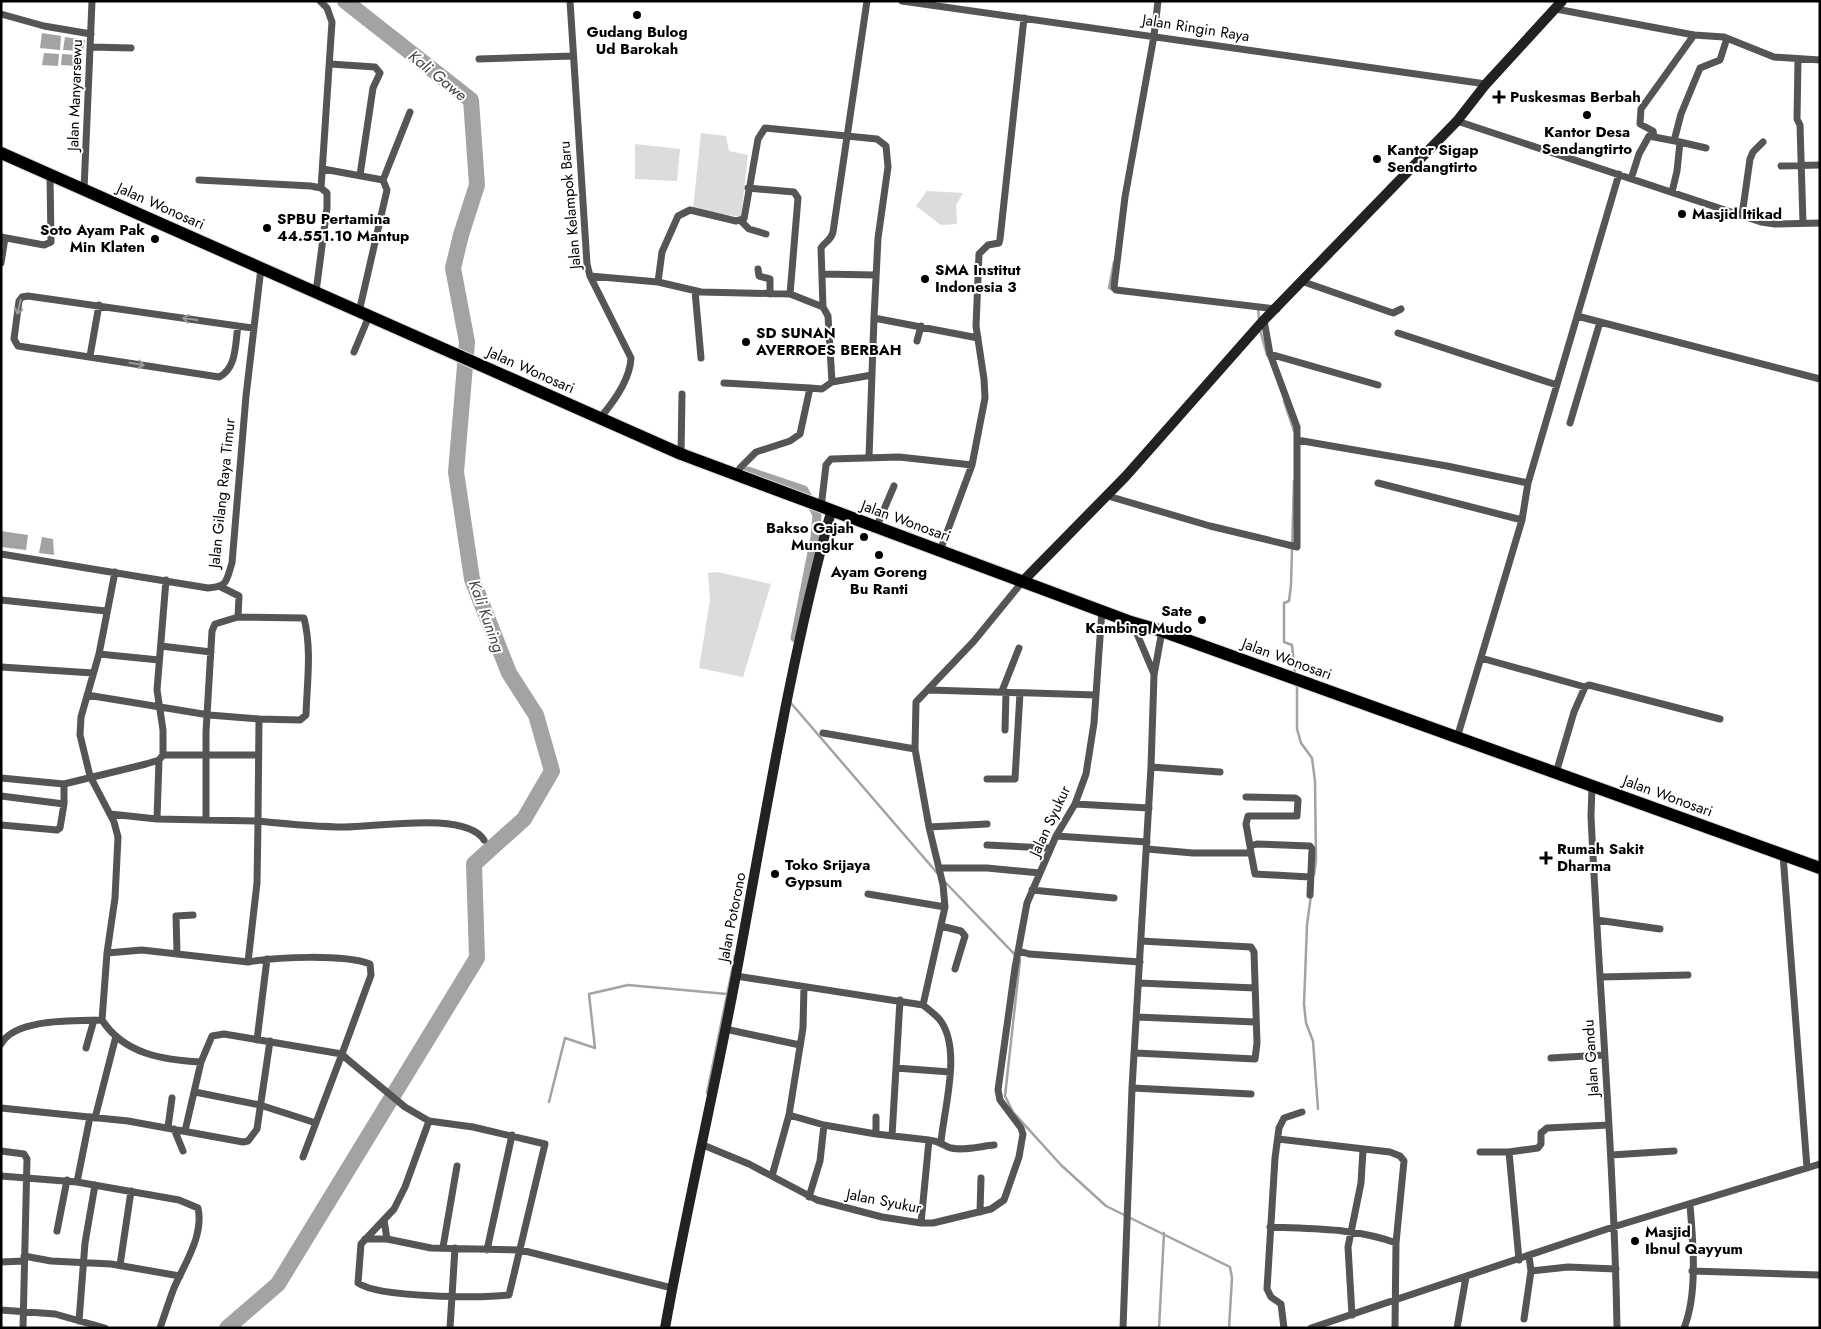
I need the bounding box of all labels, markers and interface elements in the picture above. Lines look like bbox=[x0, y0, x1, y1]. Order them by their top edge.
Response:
street label: Jalan Ringin Raya bbox=[1139, 8, 1251, 47]
marker: Gudang Bulog Ud Barokah bbox=[631, 9, 643, 21]
place label: Gudang Bulog Ud Barokah bbox=[586, 21, 688, 60]
street label: Jalan Manyarsewu bbox=[62, 39, 88, 153]
water label: Kali Gawe bbox=[404, 45, 472, 106]
place label: Puskesmas Berbah bbox=[1510, 86, 1641, 108]
marker: Puskesmas Berbah bbox=[1492, 90, 1506, 104]
marker: Kantor Desa Sendangtirto bbox=[1581, 109, 1593, 121]
place label: Kantor Desa Sendangtirto bbox=[1542, 121, 1632, 160]
place label: Kantor Sigap Sendangtirto bbox=[1387, 139, 1479, 178]
street label: Jalan Kelampok Baru bbox=[553, 140, 587, 272]
marker: Kantor Sigap Sendangtirto bbox=[1371, 153, 1383, 165]
street label: Jalan Wonosari bbox=[112, 176, 208, 235]
place label: Masjid Itikad bbox=[1692, 203, 1782, 225]
place label: SPBU Pertamina 44.551.10 Mantup bbox=[277, 208, 409, 247]
marker: Masjid Itikad bbox=[1676, 208, 1688, 220]
place label: Soto Ayam Pak Min Klaten bbox=[40, 219, 145, 258]
marker: SPBU Pertamina 44.551.10 Mantup bbox=[261, 222, 273, 234]
marker: Soto Ayam Pak Min Klaten bbox=[149, 233, 161, 245]
place label: SMA Institut Indonesia 3 bbox=[935, 259, 1021, 298]
marker: SMA Institut Indonesia 3 bbox=[919, 273, 931, 285]
one-way arrow bbox=[14, 298, 23, 314]
one-way arrow bbox=[182, 313, 198, 323]
place label: SD SUNAN AVERROES BERBAH bbox=[755, 322, 902, 361]
marker: SD SUNAN AVERROES BERBAH bbox=[740, 336, 752, 348]
street label: Jalan Wonosari bbox=[482, 340, 578, 399]
one-way arrow bbox=[129, 359, 145, 369]
street label: Jalan Gilang Raya Timur bbox=[203, 416, 241, 571]
street label: Jalan Wonosari bbox=[856, 494, 954, 547]
place label: Bakso Gajah Mungkur bbox=[766, 517, 855, 556]
marker: Bakso Gajah Mungkur bbox=[858, 531, 870, 543]
marker: Ayam Goreng Bu Ranti bbox=[873, 549, 885, 561]
place label: Ayam Goreng Bu Ranti bbox=[830, 561, 927, 600]
water label: Kali Kuning bbox=[463, 577, 510, 656]
place label: Sate Kambing Mudo bbox=[1085, 600, 1192, 639]
marker: Sate Kambing Mudo bbox=[1196, 614, 1208, 626]
street label: Jalan Wonosari bbox=[1237, 632, 1335, 685]
street label: Jalan Wonosari bbox=[1618, 769, 1716, 822]
street label: Jalan Syukur bbox=[1023, 781, 1076, 862]
place label: Rumah Sakit Dharma bbox=[1557, 838, 1644, 877]
marker: Rumah Sakit Dharma bbox=[1539, 851, 1553, 865]
place label: Toko Srijaya Gypsum bbox=[785, 854, 870, 893]
marker: Toko Srijaya Gypsum bbox=[769, 868, 781, 880]
street label: Jalan Potorono bbox=[712, 870, 751, 966]
street label: Jalan Gandu bbox=[1577, 1019, 1605, 1099]
street label: Jalan Syukur bbox=[843, 1183, 924, 1219]
place label: Masjid Ibnul Qayyum bbox=[1645, 1221, 1743, 1260]
marker: Masjid Ibnul Qayyum bbox=[1629, 1235, 1641, 1247]

